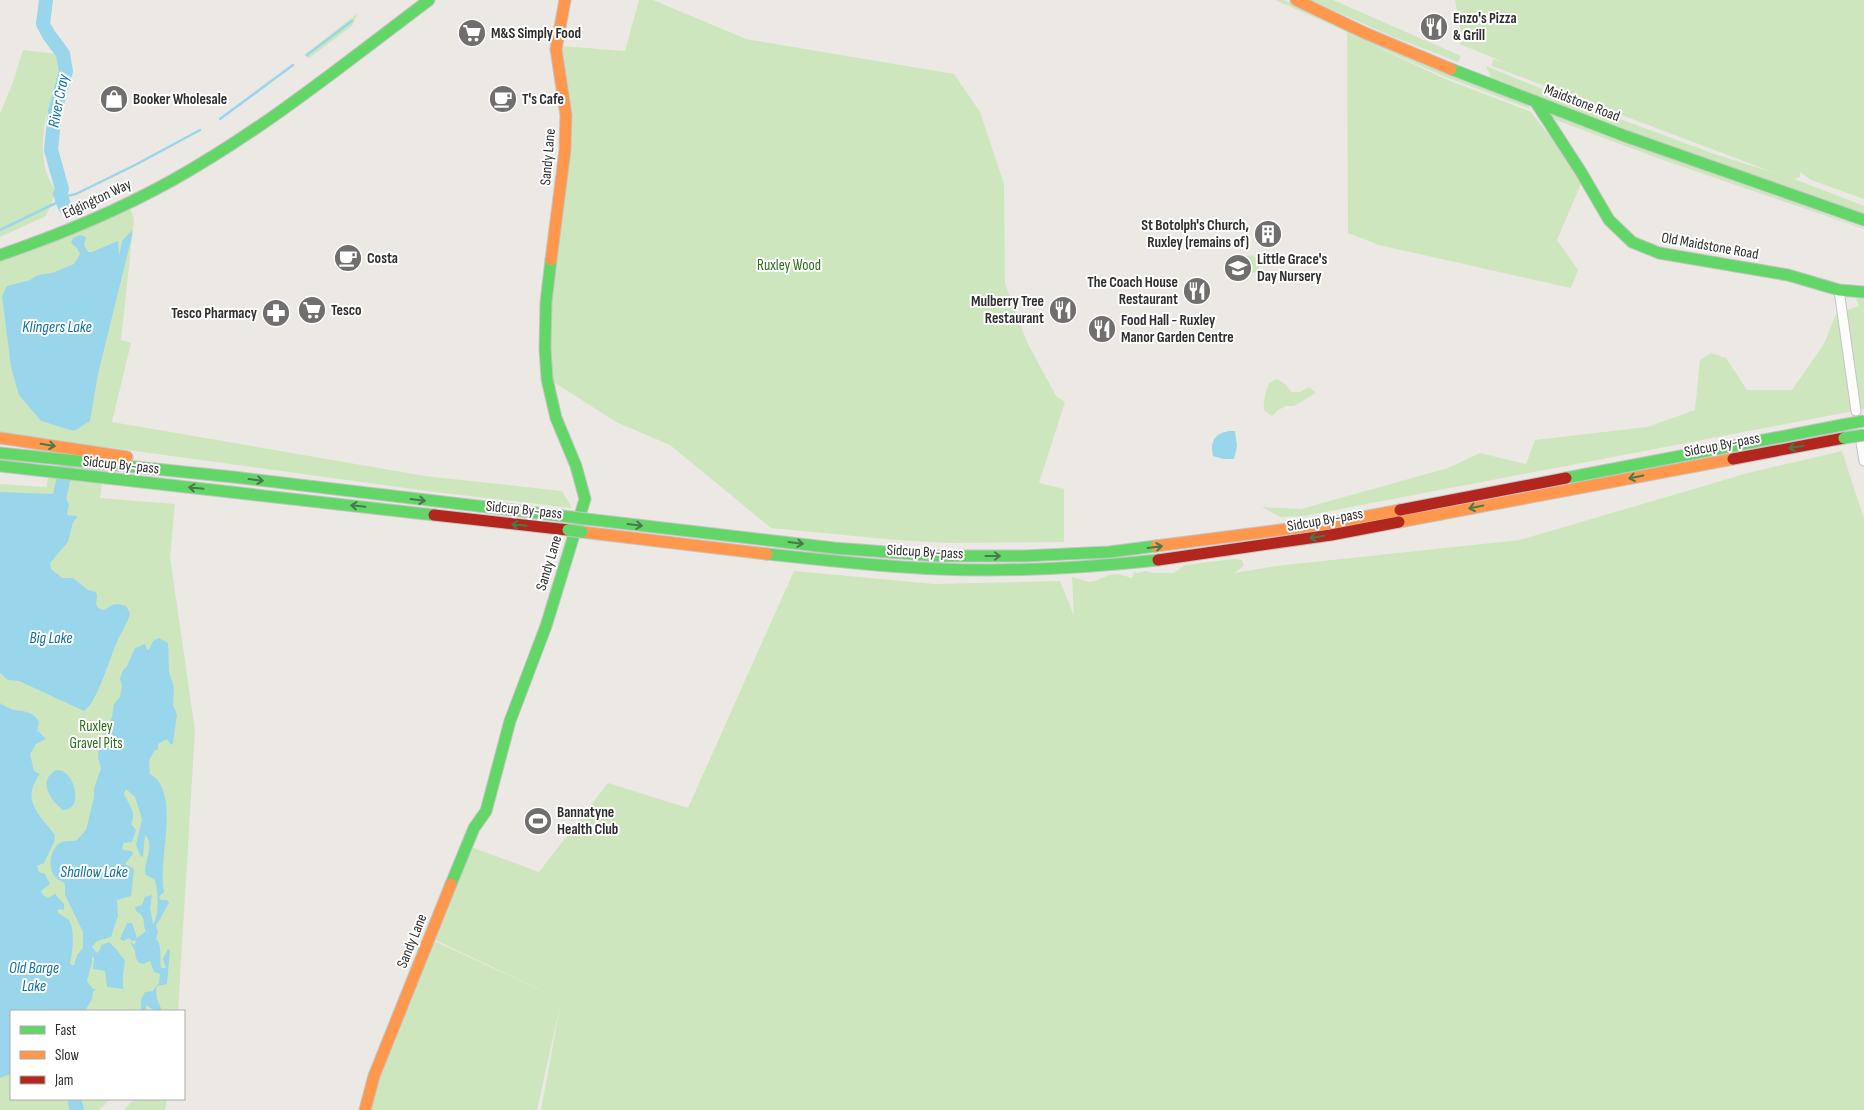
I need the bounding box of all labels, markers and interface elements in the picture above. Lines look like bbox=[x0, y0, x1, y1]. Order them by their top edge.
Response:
place label: Enzo's Pizza & Grill bbox=[1453, 9, 1517, 45]
restaurant icon: Enzo's Pizza & Grill bbox=[1419, 12, 1449, 42]
supermarket icon: M&S Simply Food bbox=[457, 18, 487, 48]
place label: M&S Simply Food bbox=[491, 24, 581, 43]
water label: River Cray bbox=[45, 72, 74, 129]
street label: Maidstone Road bbox=[1541, 80, 1623, 126]
shop icon: Booker Wholesale bbox=[99, 84, 129, 114]
cafe icon: T's Cafe bbox=[488, 84, 518, 114]
place label: Booker Wholesale bbox=[133, 90, 227, 109]
place label: T's Cafe bbox=[522, 90, 564, 109]
street label: Sandy Lane bbox=[536, 128, 560, 186]
street label: Edgington Way bbox=[60, 175, 135, 223]
place label: St Botolph's Church, Ruxley (remains of) bbox=[1141, 216, 1249, 252]
building icon: St Botolph's Church, Ruxley (remains of) bbox=[1253, 219, 1283, 249]
street label: Old Maidstone Road bbox=[1660, 228, 1760, 264]
cafe icon: Costa bbox=[333, 243, 363, 273]
place label: Costa bbox=[367, 249, 398, 268]
place label: Little Grace's Day Nursery bbox=[1257, 250, 1327, 286]
school or university icon: Little Grace's Day Nursery bbox=[1223, 253, 1253, 283]
park label: Ruxley Wood bbox=[757, 256, 821, 275]
place label: The Coach House Restaurant bbox=[1087, 273, 1178, 309]
restaurant icon: The Coach House Restaurant bbox=[1182, 276, 1212, 306]
place label: Mulberry Tree Restaurant bbox=[971, 292, 1044, 328]
supermarket icon: Tesco bbox=[297, 295, 327, 325]
restaurant icon: Mulberry Tree Restaurant bbox=[1048, 295, 1078, 325]
pharmacy icon: Tesco Pharmacy bbox=[261, 298, 291, 328]
place label: Tesco bbox=[331, 301, 362, 320]
place label: Tesco Pharmacy bbox=[171, 304, 258, 323]
place label: Food Hall - Ruxley Manor Garden Centre bbox=[1121, 311, 1234, 347]
restaurant icon: Food Hall - Ruxley Manor Garden Centre bbox=[1087, 314, 1117, 344]
water label: Klingers Lake bbox=[22, 318, 92, 337]
street label: Sidcup By-pass bbox=[1683, 428, 1761, 462]
one-way arrow bbox=[40, 440, 56, 450]
one-way arrow bbox=[1788, 442, 1804, 452]
street label: Sidcup By-pass bbox=[82, 452, 160, 478]
one-way arrow bbox=[1628, 472, 1644, 482]
one-way arrow bbox=[248, 475, 264, 485]
one-way arrow bbox=[189, 483, 205, 493]
one-way arrow bbox=[409, 495, 425, 505]
street label: Sidcup By-pass bbox=[485, 497, 563, 523]
one-way arrow bbox=[350, 501, 366, 511]
one-way arrow bbox=[1469, 503, 1485, 513]
street label: Sidcup By-pass bbox=[1286, 504, 1364, 536]
one-way arrow bbox=[512, 520, 528, 530]
one-way arrow bbox=[627, 520, 643, 530]
one-way arrow bbox=[1309, 532, 1325, 542]
street label: Sandy Lane bbox=[532, 533, 566, 593]
one-way arrow bbox=[788, 539, 804, 549]
street label: Sidcup By-pass bbox=[886, 541, 964, 563]
one-way arrow bbox=[1147, 542, 1163, 552]
one-way arrow bbox=[984, 551, 1001, 561]
water label: Big Lake bbox=[30, 629, 72, 648]
park label: Ruxley Gravel Pits bbox=[69, 717, 123, 753]
place label: Bannatyne Health Club bbox=[557, 803, 618, 839]
sports icon: Bannatyne Health Club bbox=[523, 806, 553, 836]
water label: Shallow Lake bbox=[60, 863, 128, 882]
street label: Sandy Lane bbox=[393, 911, 431, 971]
water label: Old Barge Lake bbox=[9, 959, 59, 996]
legend bbox=[10, 1010, 185, 1100]
text: Fast bbox=[55, 1021, 77, 1040]
text: Slow bbox=[55, 1046, 79, 1065]
text: Jam bbox=[54, 1071, 73, 1090]

